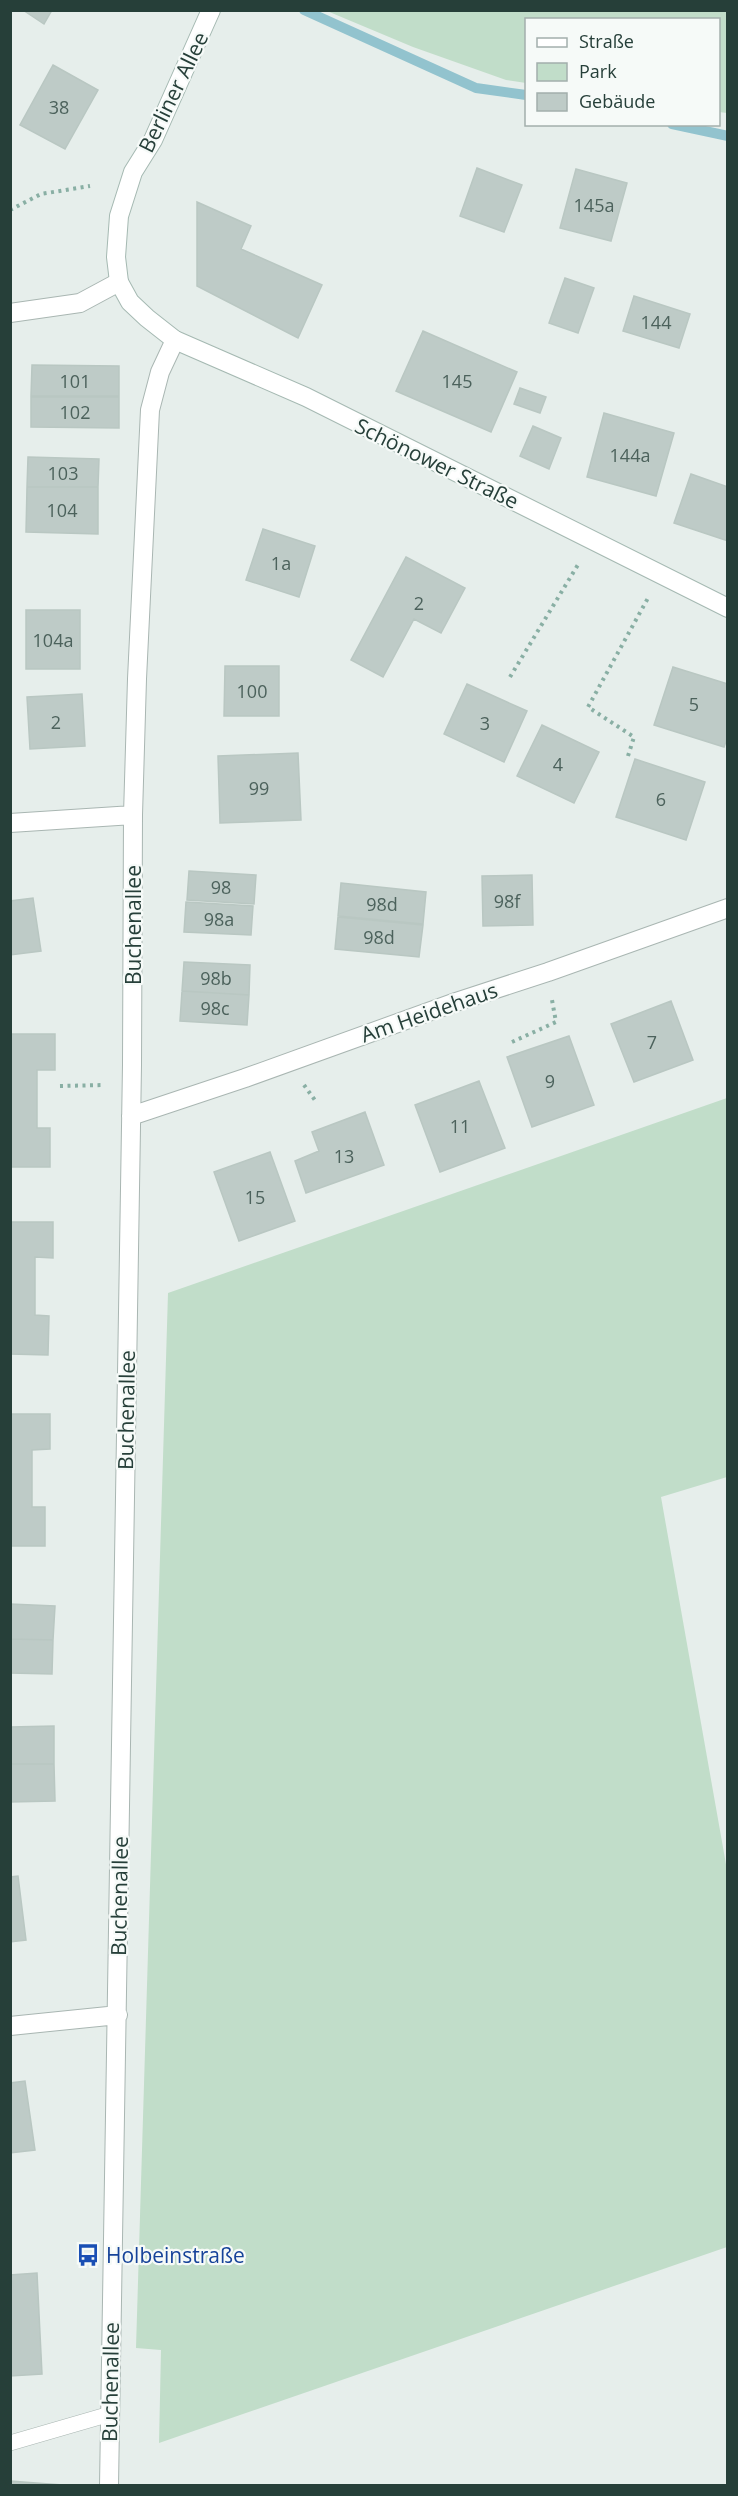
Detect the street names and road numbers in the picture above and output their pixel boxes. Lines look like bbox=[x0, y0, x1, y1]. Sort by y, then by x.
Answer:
street label: Berliner Allee bbox=[132, 27, 214, 157]
street label: Schönower Straße bbox=[350, 411, 524, 515]
street label: Buchenallee bbox=[119, 865, 147, 985]
street label: Am Heidehaus bbox=[357, 976, 501, 1048]
street label: Buchenallee bbox=[111, 1350, 141, 1470]
street label: Buchenallee bbox=[104, 1836, 134, 1956]
street label: Buchenallee bbox=[95, 2322, 125, 2442]

